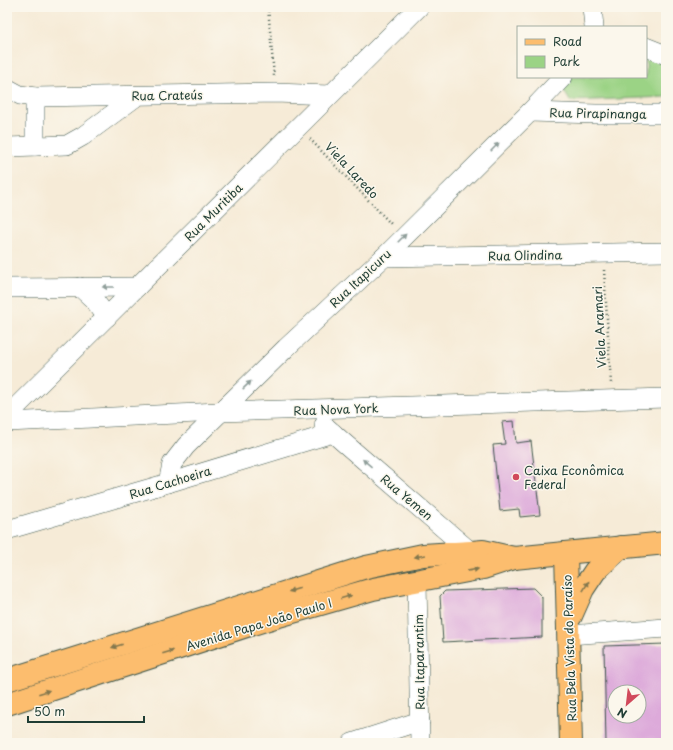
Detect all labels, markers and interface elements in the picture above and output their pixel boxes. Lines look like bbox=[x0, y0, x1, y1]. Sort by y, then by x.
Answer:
legend bbox=[517, 26, 647, 78]
text: Road bbox=[553, 32, 582, 50]
text: Park bbox=[553, 52, 580, 70]
street label: Rua Crateús bbox=[131, 85, 203, 105]
street label: Rua Pirapinanga bbox=[549, 103, 647, 123]
street label: Viela Laredo bbox=[321, 138, 383, 202]
one-way arrow bbox=[490, 142, 500, 152]
street label: Rua Muritiba bbox=[180, 178, 247, 245]
one-way arrow bbox=[397, 233, 407, 243]
street label: Rua Itapicuru bbox=[325, 245, 395, 311]
street label: Rua Olindina bbox=[488, 245, 562, 265]
one-way arrow bbox=[101, 284, 114, 290]
street label: Viela Aramari bbox=[588, 286, 610, 368]
one-way arrow bbox=[242, 380, 252, 390]
street label: Rua Nova York bbox=[293, 399, 379, 419]
one-way arrow bbox=[362, 458, 372, 467]
street label: Rua Cachoeira bbox=[127, 461, 213, 503]
place label: Caixa Econômica Federal bbox=[524, 461, 625, 493]
street label: Rua Yemen bbox=[377, 470, 437, 524]
marker: Caixa Econômica Federal bbox=[511, 472, 521, 482]
one-way arrow bbox=[414, 553, 426, 559]
one-way arrow bbox=[467, 567, 479, 573]
street label: Rua Bela Vista do Paraíso bbox=[557, 574, 581, 722]
one-way arrow bbox=[582, 580, 589, 592]
one-way arrow bbox=[288, 587, 300, 593]
street label: Avenida Papa João Paulo I bbox=[184, 593, 334, 655]
one-way arrow bbox=[340, 594, 352, 600]
street label: Rua Itaparantim bbox=[409, 614, 429, 710]
one-way arrow bbox=[111, 643, 123, 649]
one-way arrow bbox=[162, 648, 174, 654]
north arrow bbox=[607, 684, 647, 724]
one-way arrow bbox=[38, 688, 50, 694]
scale bar bbox=[28, 698, 144, 724]
text: 50 m bbox=[34, 702, 65, 720]
text: N bbox=[614, 704, 630, 723]

